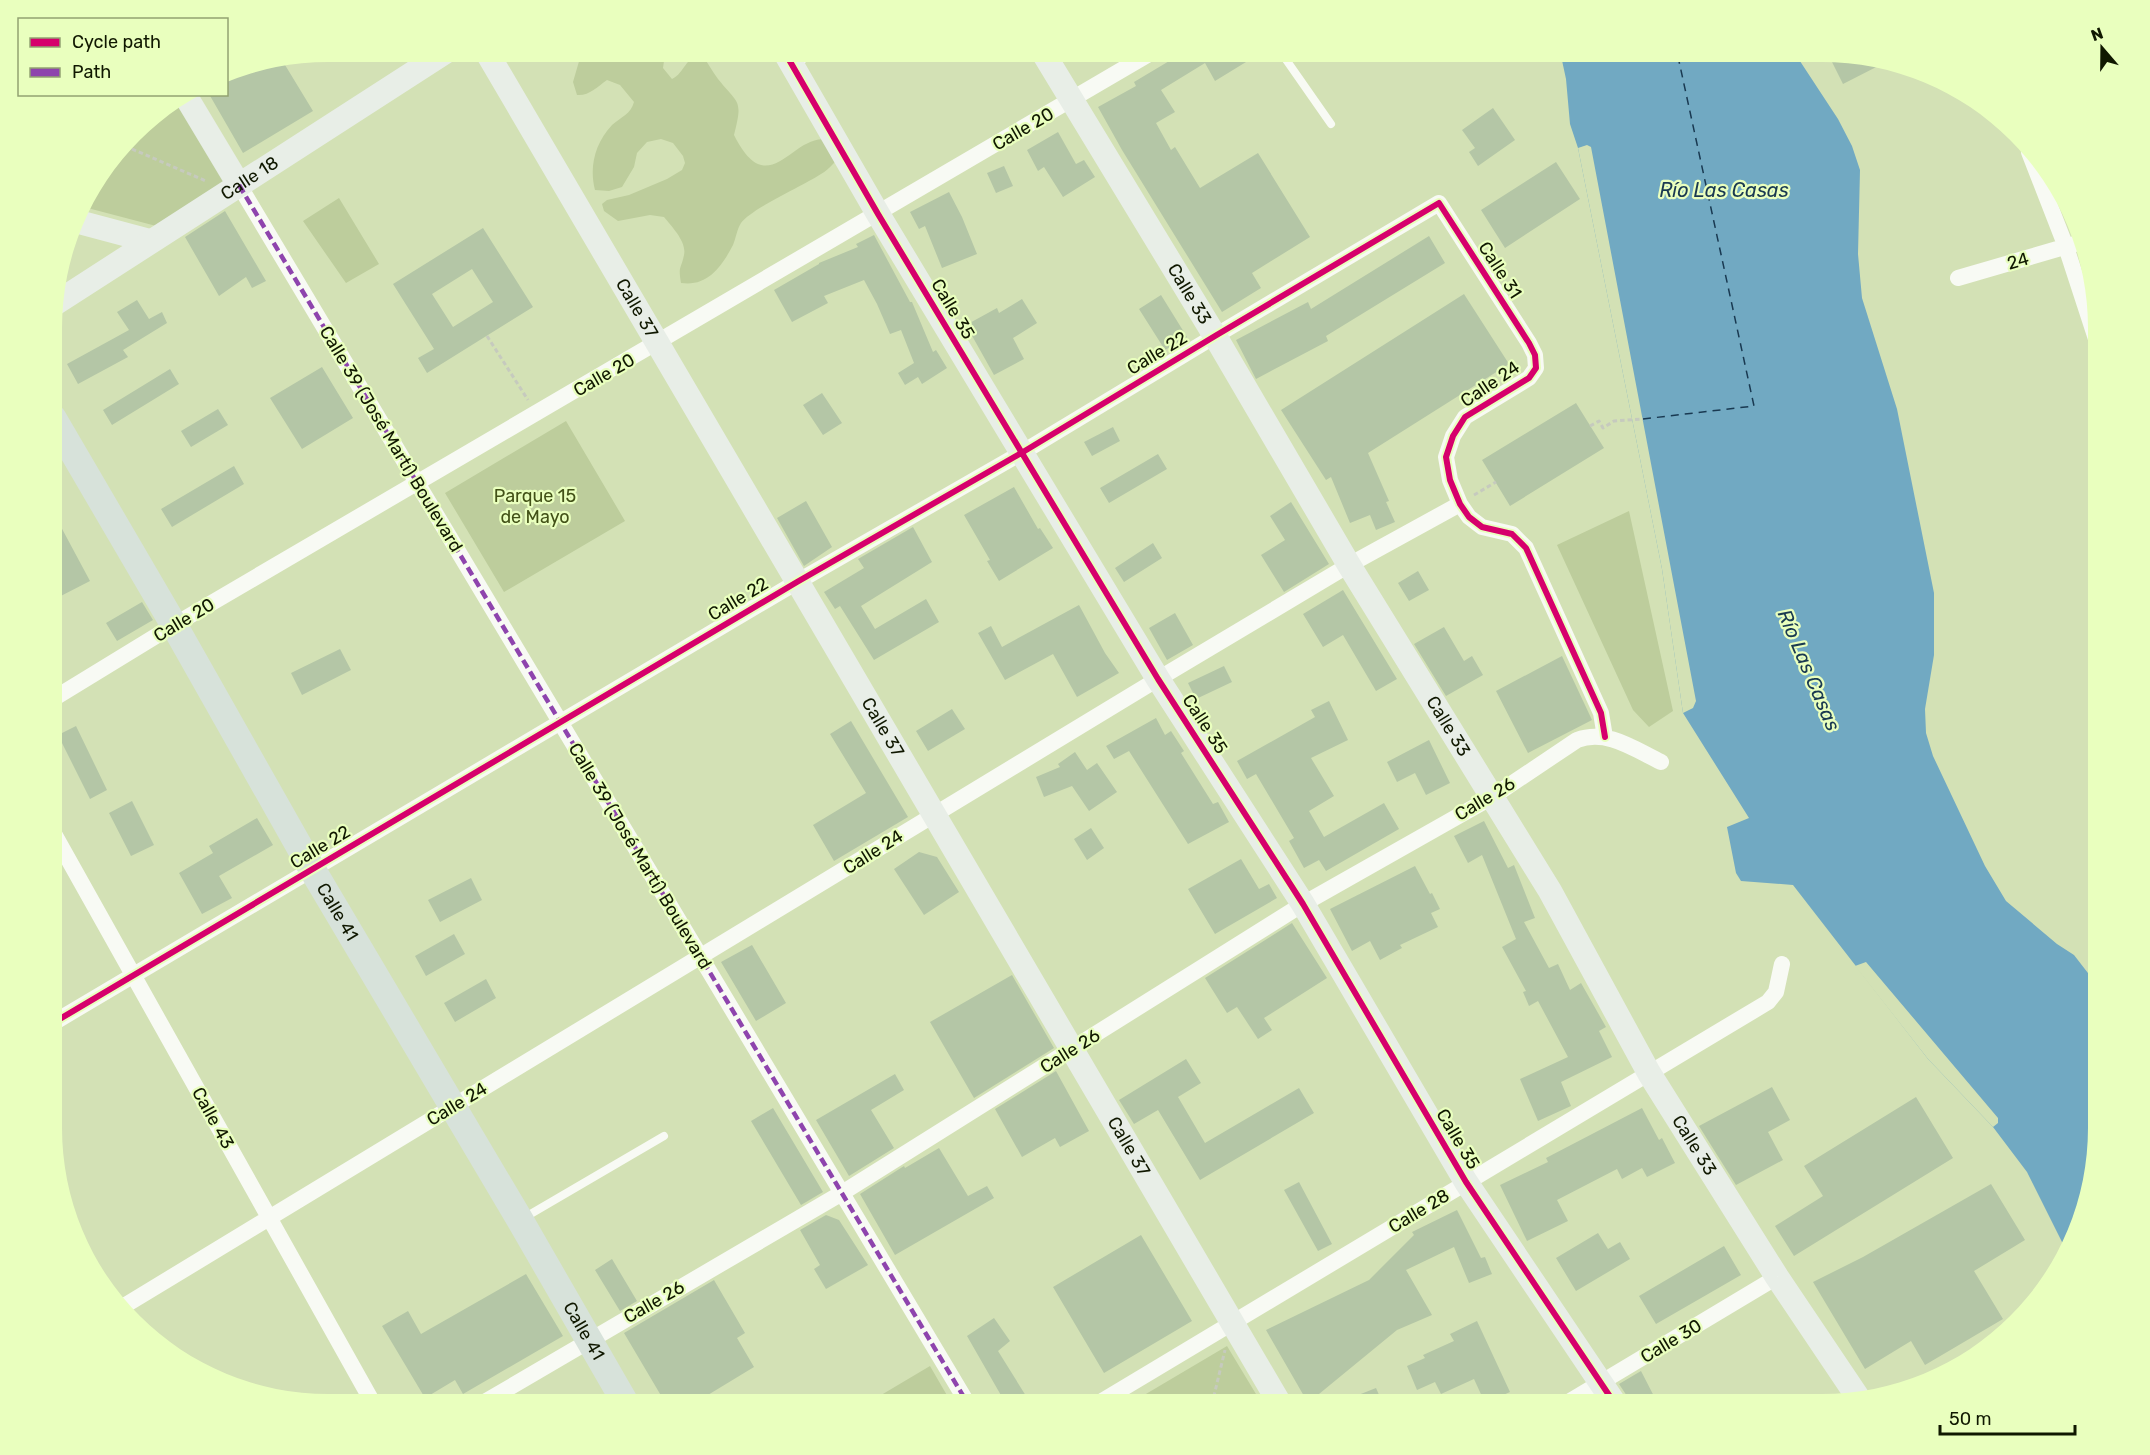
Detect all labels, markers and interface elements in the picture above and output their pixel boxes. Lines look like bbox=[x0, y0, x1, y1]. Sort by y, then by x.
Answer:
legend bbox=[18, 18, 228, 96]
north arrow bbox=[2072, 18, 2132, 78]
text: N bbox=[2088, 23, 2106, 45]
text: Cycle path bbox=[72, 31, 161, 53]
text: Path bbox=[72, 61, 111, 83]
street label: Calle 20 bbox=[988, 103, 1058, 155]
street label: Calle 18 bbox=[217, 152, 283, 205]
water label: Río Las Casas bbox=[1659, 178, 1789, 202]
street label: Calle 31 bbox=[1474, 237, 1526, 303]
street label: 24 bbox=[2005, 247, 2031, 275]
street label: Calle 33 bbox=[1163, 259, 1216, 328]
street label: Calle 37 bbox=[611, 274, 663, 342]
street label: Calle 35 bbox=[926, 275, 980, 343]
street label: Calle 39 (José Martí) Boulevard bbox=[315, 322, 467, 556]
street label: Calle 22 bbox=[1123, 326, 1191, 380]
street label: Calle 20 bbox=[569, 349, 639, 401]
street label: Calle 24 bbox=[1456, 356, 1524, 412]
park label: Parque 15 de Mayo bbox=[494, 485, 576, 528]
street label: Calle 22 bbox=[704, 572, 772, 626]
street label: Calle 20 bbox=[150, 593, 218, 647]
water label: Río Las Casas bbox=[1773, 606, 1845, 734]
street label: Calle 35 bbox=[1178, 690, 1232, 758]
street label: Calle 33 bbox=[1421, 692, 1475, 760]
street label: Calle 37 bbox=[857, 693, 909, 761]
street label: Calle 39 (José Martí) Boulevard bbox=[564, 739, 716, 973]
street label: Calle 26 bbox=[1451, 772, 1519, 826]
street label: Calle 22 bbox=[286, 820, 354, 874]
street label: Calle 24 bbox=[839, 825, 907, 879]
street label: Calle 41 bbox=[312, 879, 363, 945]
street label: Calle 26 bbox=[1036, 1024, 1104, 1078]
street label: Calle 24 bbox=[423, 1077, 491, 1131]
street label: Calle 43 bbox=[187, 1083, 239, 1153]
street label: Calle 35 bbox=[1431, 1105, 1485, 1173]
street label: Calle 33 bbox=[1667, 1111, 1721, 1179]
street label: Calle 37 bbox=[1103, 1113, 1155, 1180]
street label: Calle 28 bbox=[1385, 1184, 1453, 1238]
street label: Calle 26 bbox=[620, 1276, 688, 1328]
street label: Calle 41 bbox=[558, 1298, 609, 1364]
street label: Calle 30 bbox=[1636, 1314, 1706, 1368]
scale bar bbox=[1940, 1398, 2075, 1436]
text: 50 m bbox=[1949, 1408, 1992, 1430]

